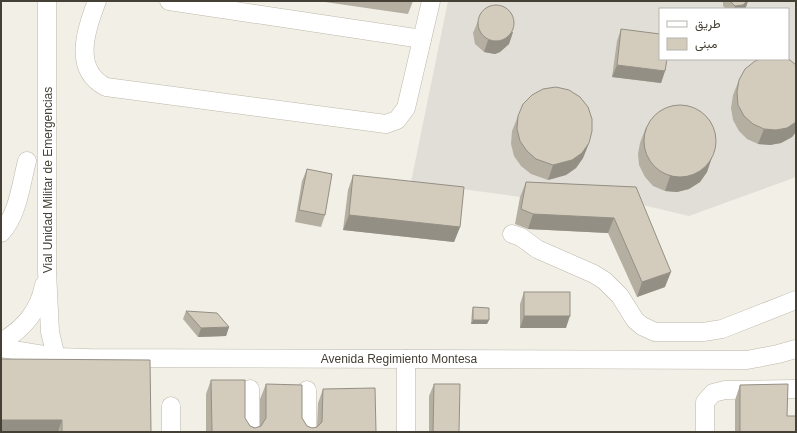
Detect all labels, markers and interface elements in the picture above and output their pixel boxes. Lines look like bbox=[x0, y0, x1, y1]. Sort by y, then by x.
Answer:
legend bbox=[659, 8, 789, 60]
text: طريق bbox=[695, 17, 721, 32]
text: مبنى bbox=[695, 37, 717, 52]
street label: Vial Unidad Militar de Emergencias bbox=[41, 87, 55, 273]
street label: Avenida Regimiento Montesa bbox=[321, 352, 478, 366]

